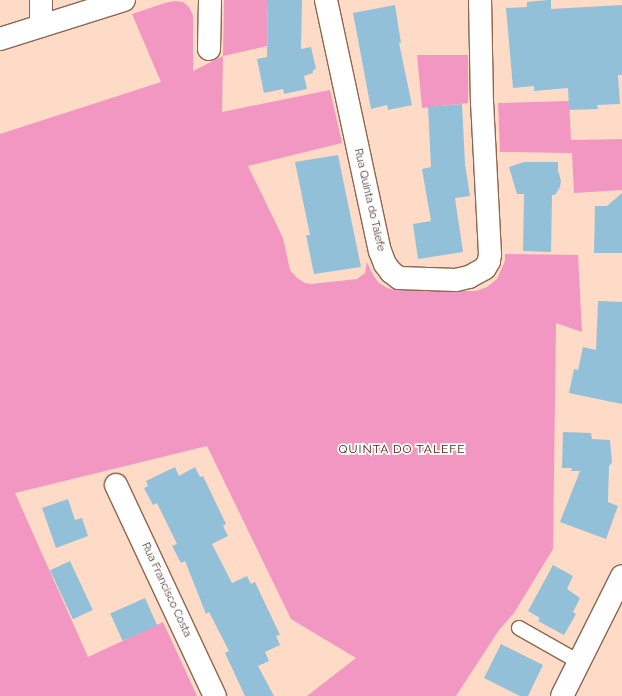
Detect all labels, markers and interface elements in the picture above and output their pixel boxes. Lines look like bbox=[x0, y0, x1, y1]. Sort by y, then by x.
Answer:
street label: Rua Quinta do Talefe bbox=[351, 147, 387, 253]
district label: QUINTA DO TALEFE bbox=[338, 443, 466, 457]
street label: Rua Francisco Costa bbox=[138, 541, 194, 639]

